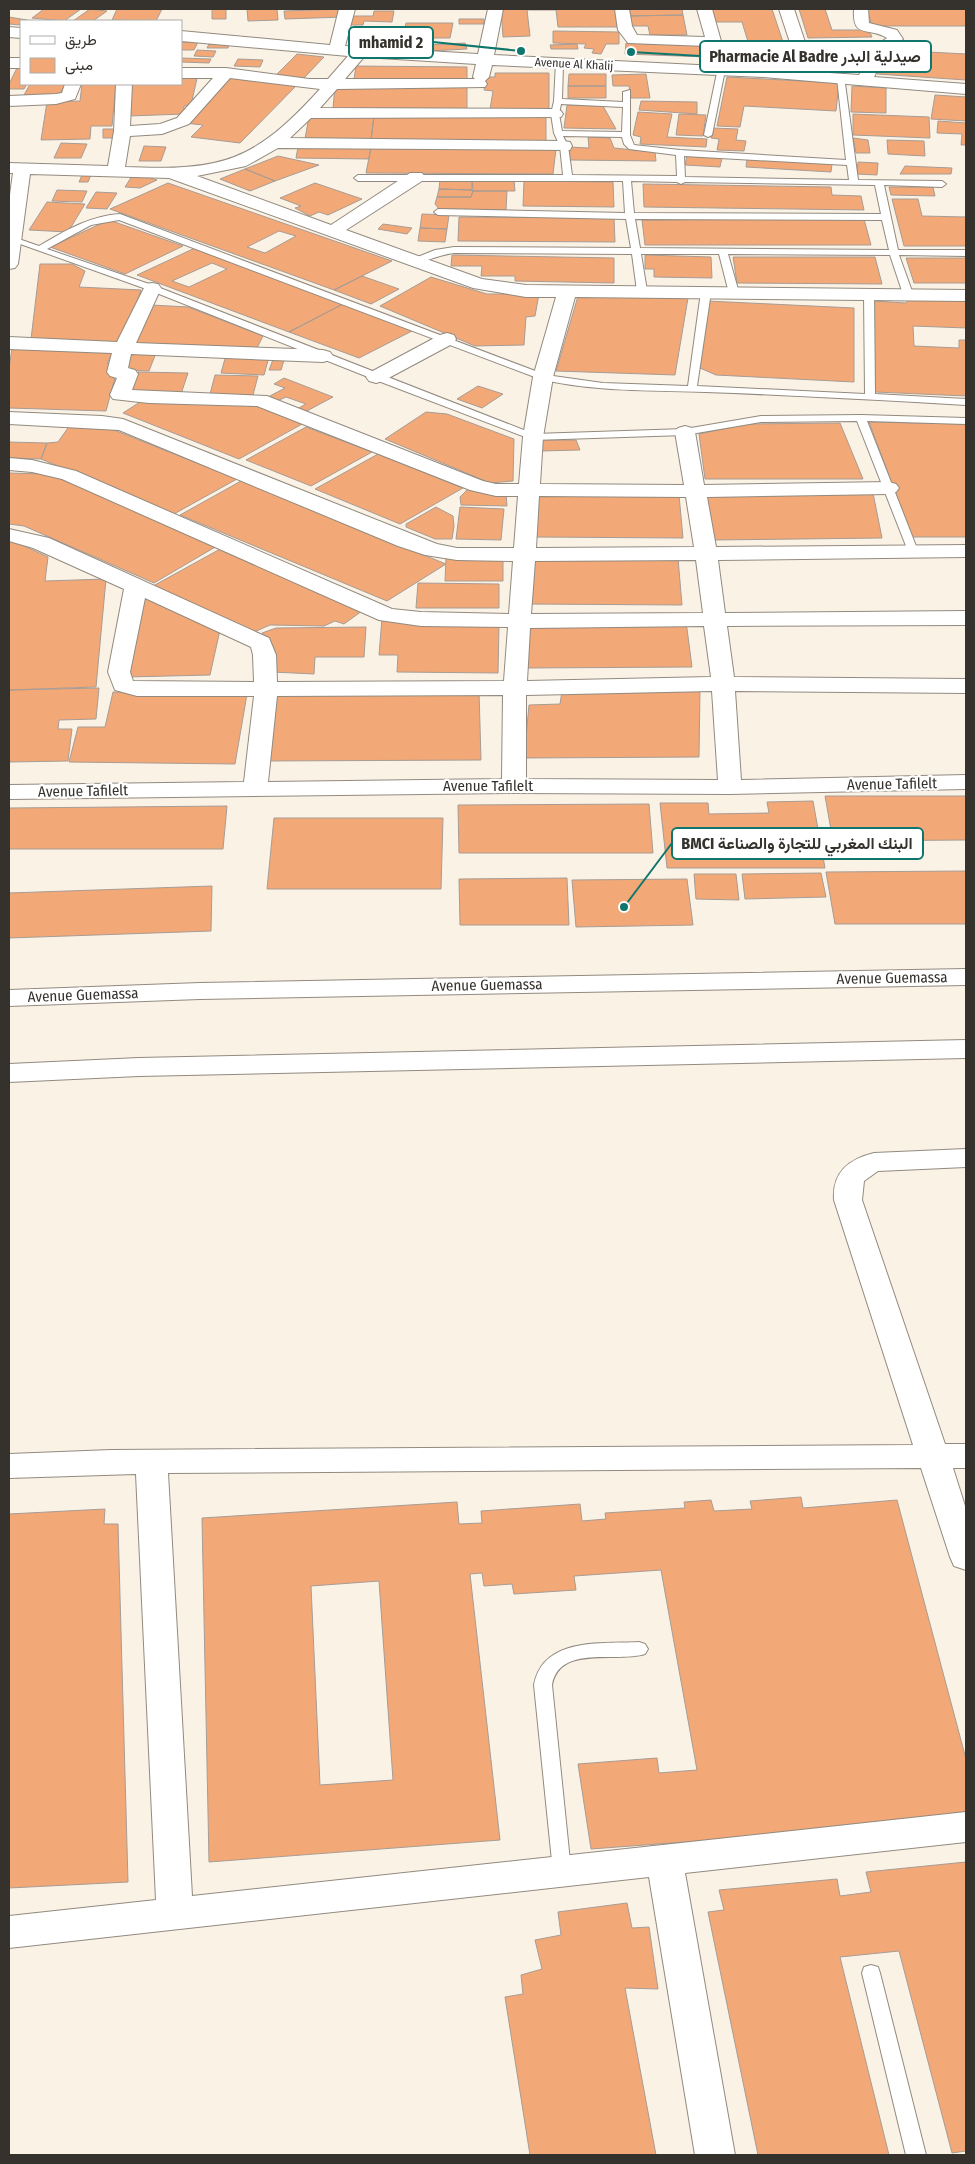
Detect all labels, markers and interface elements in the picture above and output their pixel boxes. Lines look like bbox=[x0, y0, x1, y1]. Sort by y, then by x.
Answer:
legend bbox=[20, 20, 182, 85]
callout: mhamid 2 bbox=[349, 27, 433, 58]
text: طريق bbox=[65, 31, 97, 50]
text: mhamid 2 bbox=[359, 33, 424, 52]
callout: Pharmacie Al Badre صيدلية البدر bbox=[700, 41, 931, 72]
text: Pharmacie Al Badre صيدلية البدر bbox=[709, 47, 921, 67]
street label: Avenue Al Khalij bbox=[534, 55, 614, 73]
text: مبنى bbox=[65, 56, 93, 75]
street label: Avenue Tafilelt bbox=[847, 774, 937, 794]
street label: Avenue Tafilelt bbox=[443, 777, 533, 795]
street label: Avenue Tafilelt bbox=[38, 781, 128, 801]
callout: BMCI البنك المغربي للتجارة والصناعة bbox=[672, 828, 923, 859]
text: BMCI البنك المغربي للتجارة والصناعة bbox=[681, 834, 913, 857]
street label: Avenue Guemassa bbox=[836, 968, 948, 988]
street label: Avenue Guemassa bbox=[431, 975, 543, 995]
street label: Avenue Guemassa bbox=[27, 984, 139, 1006]

